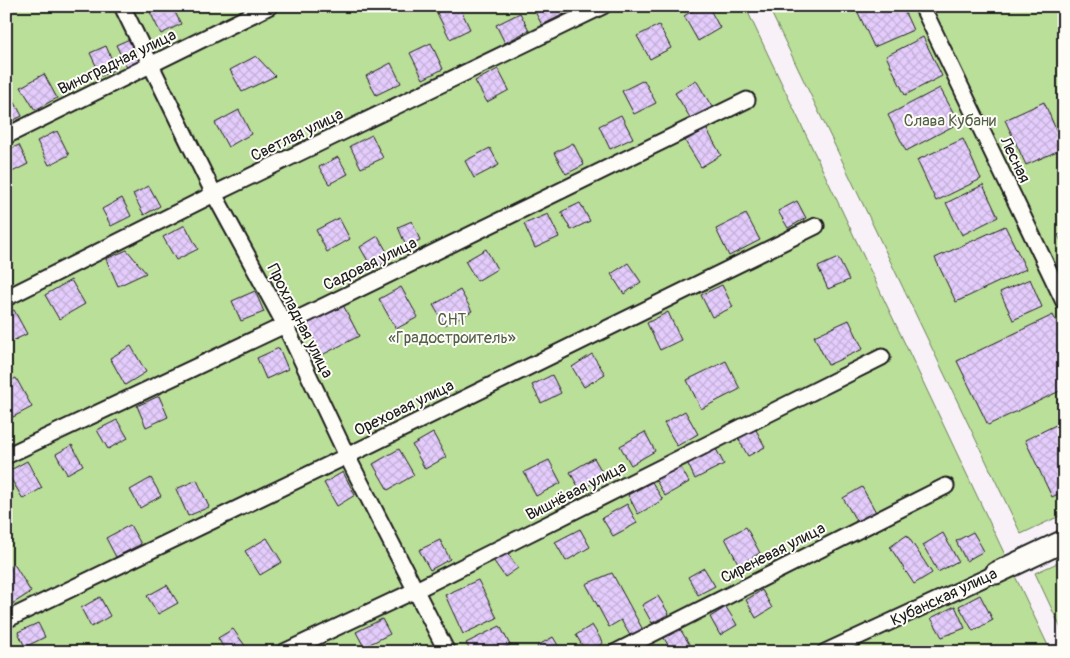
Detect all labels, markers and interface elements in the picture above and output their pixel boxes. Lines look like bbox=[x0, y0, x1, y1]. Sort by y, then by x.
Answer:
street label: Виноградная улица bbox=[55, 25, 179, 99]
street label: Светлая улица bbox=[248, 104, 346, 166]
park label: Слава Кубани bbox=[904, 111, 996, 131]
street label: Лесная bbox=[995, 133, 1035, 186]
street label: Садовая улица bbox=[320, 233, 420, 295]
street label: Прохладная улица bbox=[263, 261, 337, 381]
park label: СНТ «Градостроитель» bbox=[388, 310, 516, 348]
street label: Ореховая улица bbox=[351, 375, 457, 441]
street label: Вишнёвая улица bbox=[522, 457, 630, 525]
street label: Сиреневая улица bbox=[717, 518, 829, 588]
street label: Кубанская улица bbox=[888, 564, 1000, 630]

